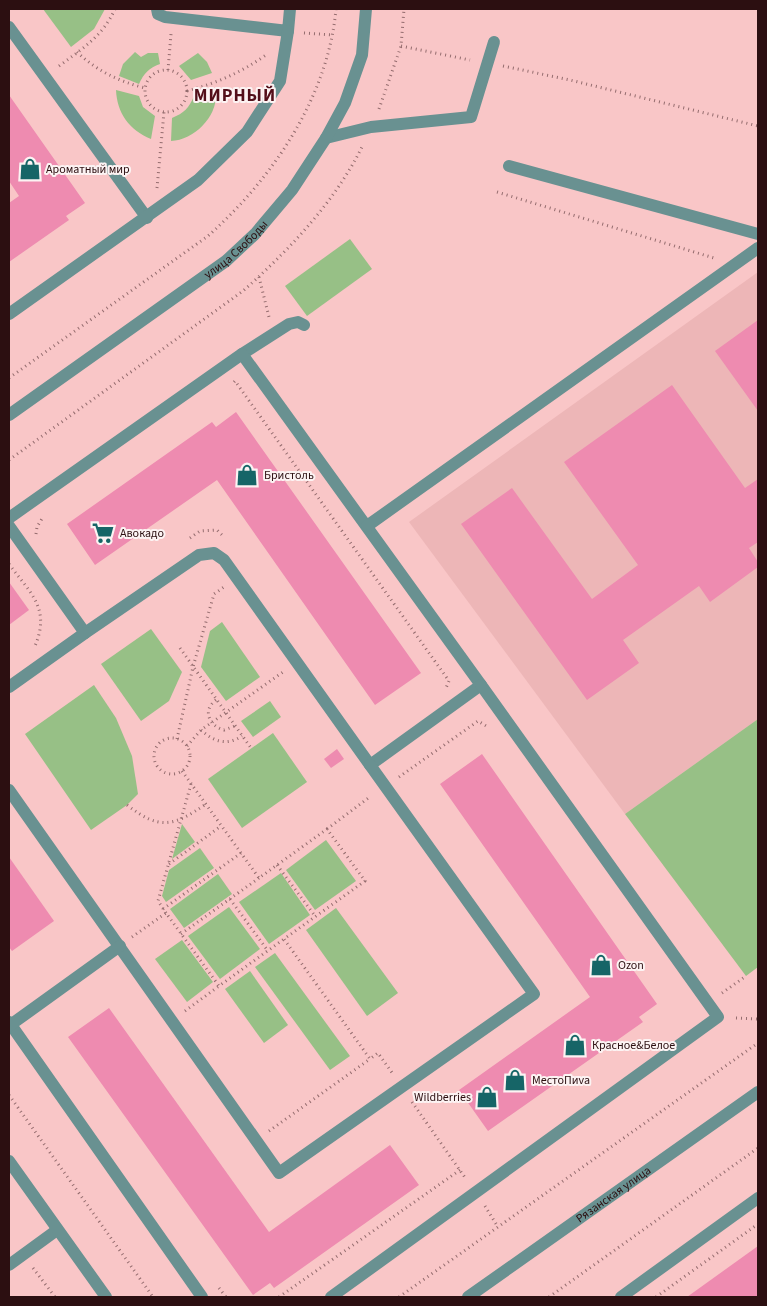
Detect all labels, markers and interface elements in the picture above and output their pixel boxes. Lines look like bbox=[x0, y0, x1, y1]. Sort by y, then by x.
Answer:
district label: МИРНЫЙ bbox=[194, 83, 276, 108]
shop icon: Ароматный мир bbox=[17, 156, 43, 182]
place label: Ароматный мир bbox=[46, 161, 130, 178]
street label: улица Свободы bbox=[201, 217, 272, 283]
shop icon: Бристоль bbox=[234, 462, 260, 488]
place label: Бристоль bbox=[264, 467, 314, 484]
supermarket icon: Авокадо bbox=[90, 520, 116, 546]
place label: Авокадо bbox=[120, 525, 164, 542]
shop icon: Ozon bbox=[588, 952, 614, 978]
place label: Ozon bbox=[618, 957, 644, 974]
shop icon: Красное&Белое bbox=[562, 1032, 588, 1058]
place label: Красное&Белое bbox=[592, 1037, 675, 1054]
shop icon: МестоПиvа bbox=[502, 1067, 528, 1093]
place label: МестоПиvа bbox=[532, 1072, 590, 1089]
shop icon: Wildberries bbox=[474, 1084, 500, 1110]
place label: Wildberries bbox=[414, 1089, 471, 1106]
street label: Рязанская улица bbox=[573, 1162, 655, 1227]

